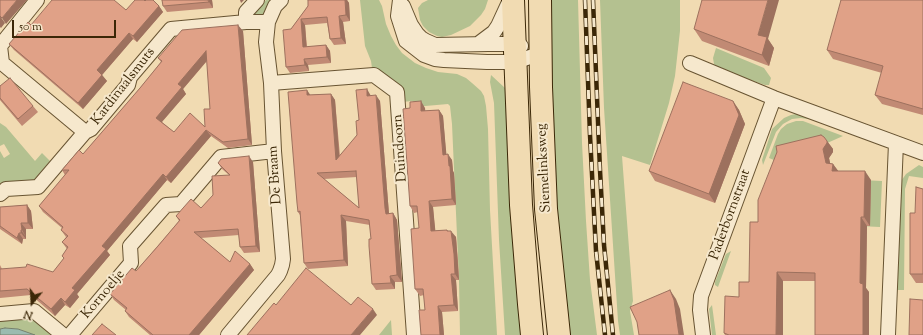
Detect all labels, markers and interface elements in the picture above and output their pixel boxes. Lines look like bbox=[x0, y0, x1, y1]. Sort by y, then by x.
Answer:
scale bar bbox=[14, 12, 118, 38]
text: 50 m bbox=[19, 18, 42, 36]
street label: Kardinaalsmuts bbox=[88, 45, 160, 129]
street label: Duindoorn bbox=[390, 114, 412, 182]
street label: Siemelinksweg bbox=[534, 123, 556, 213]
street label: De Braam bbox=[266, 145, 286, 205]
street label: Paderbornstraat bbox=[707, 167, 755, 263]
street label: Kornoelje bbox=[79, 267, 129, 323]
north arrow bbox=[12, 283, 52, 323]
text: N bbox=[22, 305, 35, 323]

